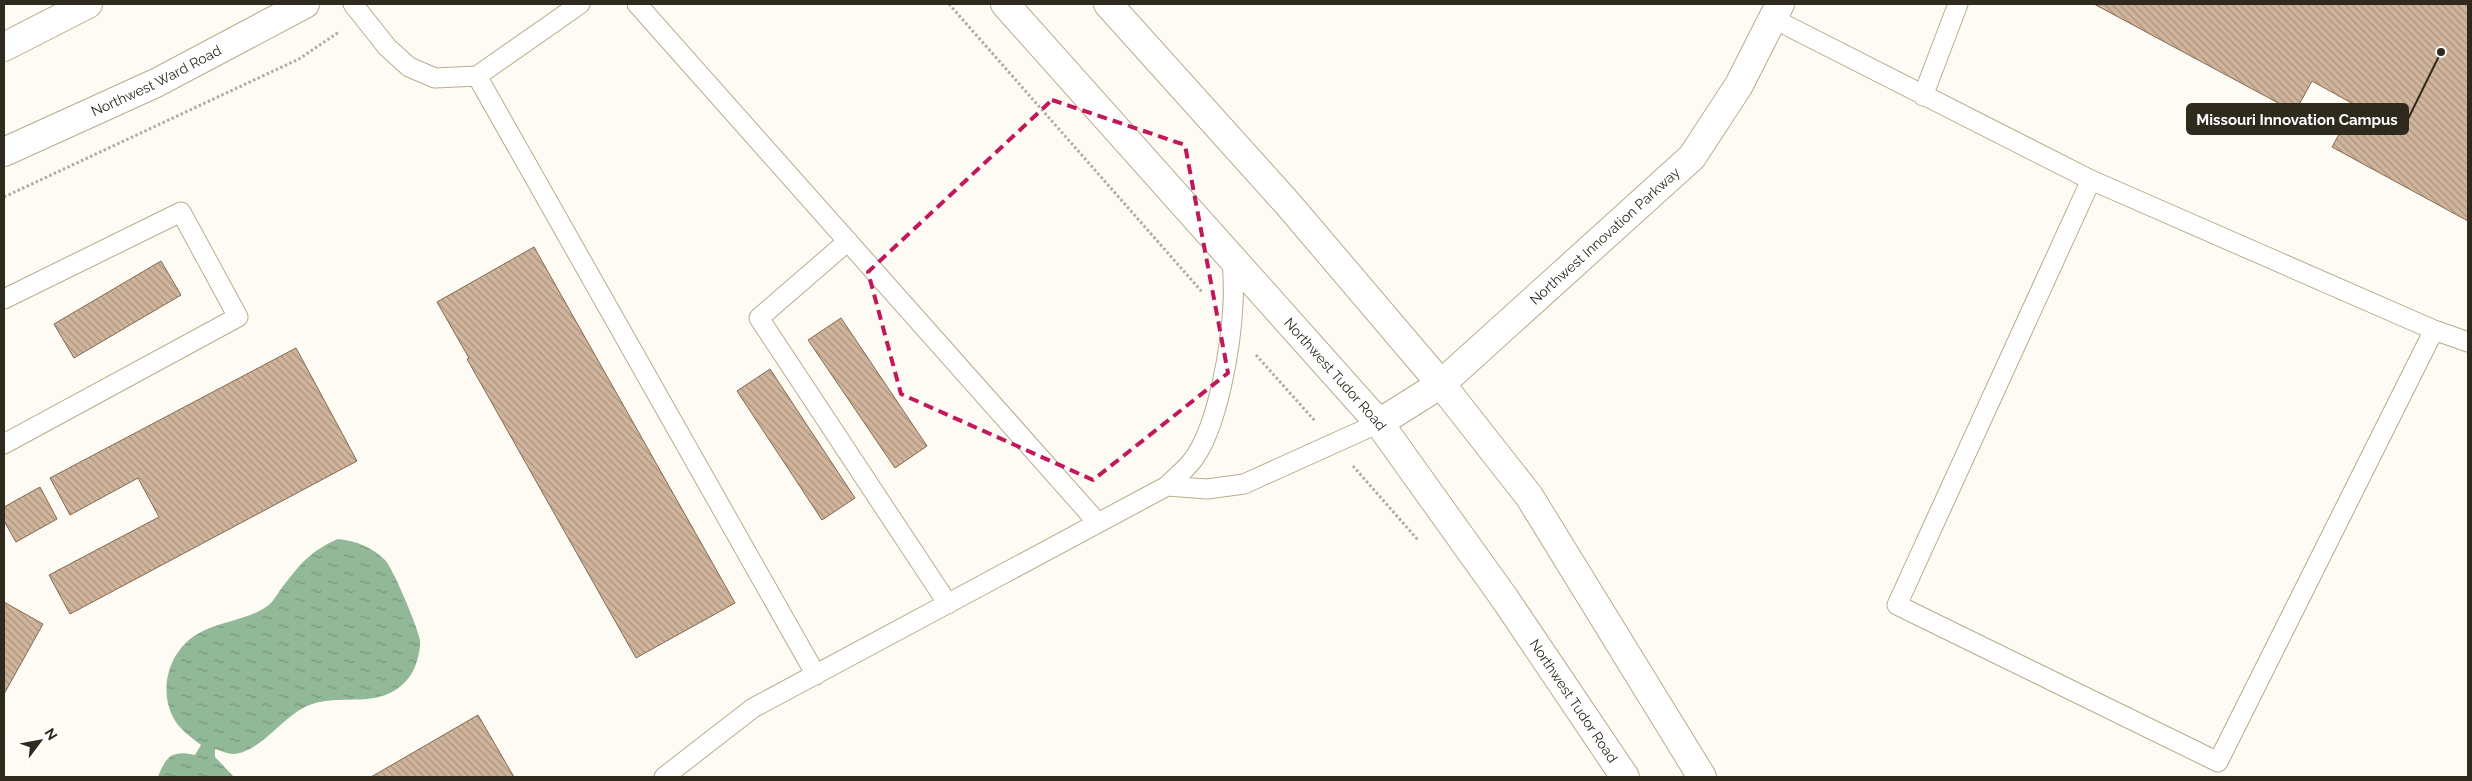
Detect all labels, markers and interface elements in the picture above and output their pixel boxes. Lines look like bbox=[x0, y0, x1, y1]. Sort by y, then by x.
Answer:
street label: Northwest Ward Road bbox=[89, 42, 224, 119]
callout: Missouri Innovation Campus bbox=[2187, 104, 2408, 134]
text: Missouri Innovation Campus bbox=[2196, 111, 2398, 129]
street label: Northwest Innovation Parkway bbox=[1526, 164, 1683, 308]
street label: Northwest Tudor Road bbox=[1281, 315, 1390, 433]
street label: Northwest Tudor Road bbox=[1526, 636, 1621, 766]
north arrow bbox=[15, 716, 65, 766]
text: N bbox=[41, 725, 61, 743]

